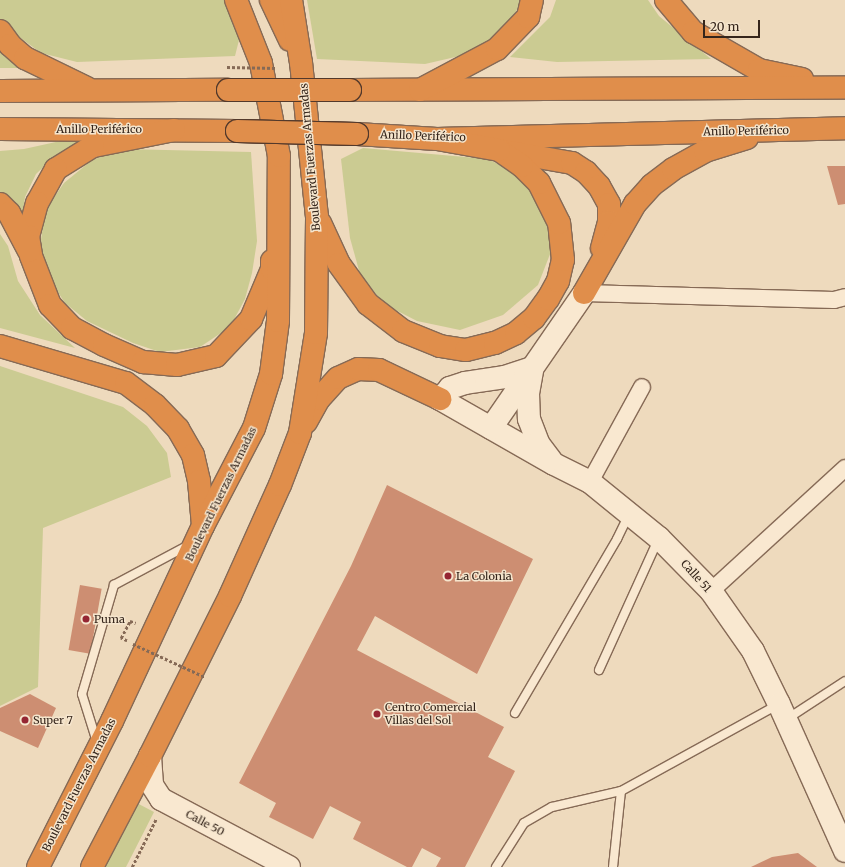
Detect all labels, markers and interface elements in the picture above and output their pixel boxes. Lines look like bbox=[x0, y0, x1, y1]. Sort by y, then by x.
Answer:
scale bar bbox=[705, 12, 762, 38]
text: 20 m bbox=[710, 19, 739, 34]
street label: Boulevard Fuerzas Armadas bbox=[297, 83, 323, 231]
street label: Anillo Periférico bbox=[56, 122, 142, 136]
street label: Anillo Periférico bbox=[703, 124, 789, 138]
street label: Anillo Periférico bbox=[380, 128, 466, 144]
street label: Boulevard Fuerzas Armadas bbox=[183, 425, 259, 563]
street label: Calle 51 bbox=[678, 557, 714, 595]
place label: La Colonia bbox=[456, 569, 512, 583]
marker: La Colonia bbox=[443, 571, 453, 581]
place label: Puma bbox=[94, 612, 125, 626]
marker: Puma bbox=[81, 614, 91, 624]
place label: Centro Comercial Villas del Sol bbox=[385, 701, 476, 727]
marker: Centro Comercial Villas del Sol bbox=[372, 709, 382, 719]
place label: Super 7 bbox=[33, 713, 73, 727]
marker: Super 7 bbox=[20, 715, 30, 725]
street label: Boulevard Fuerzas Armadas bbox=[40, 716, 118, 854]
street label: Calle 50 bbox=[183, 807, 227, 839]

